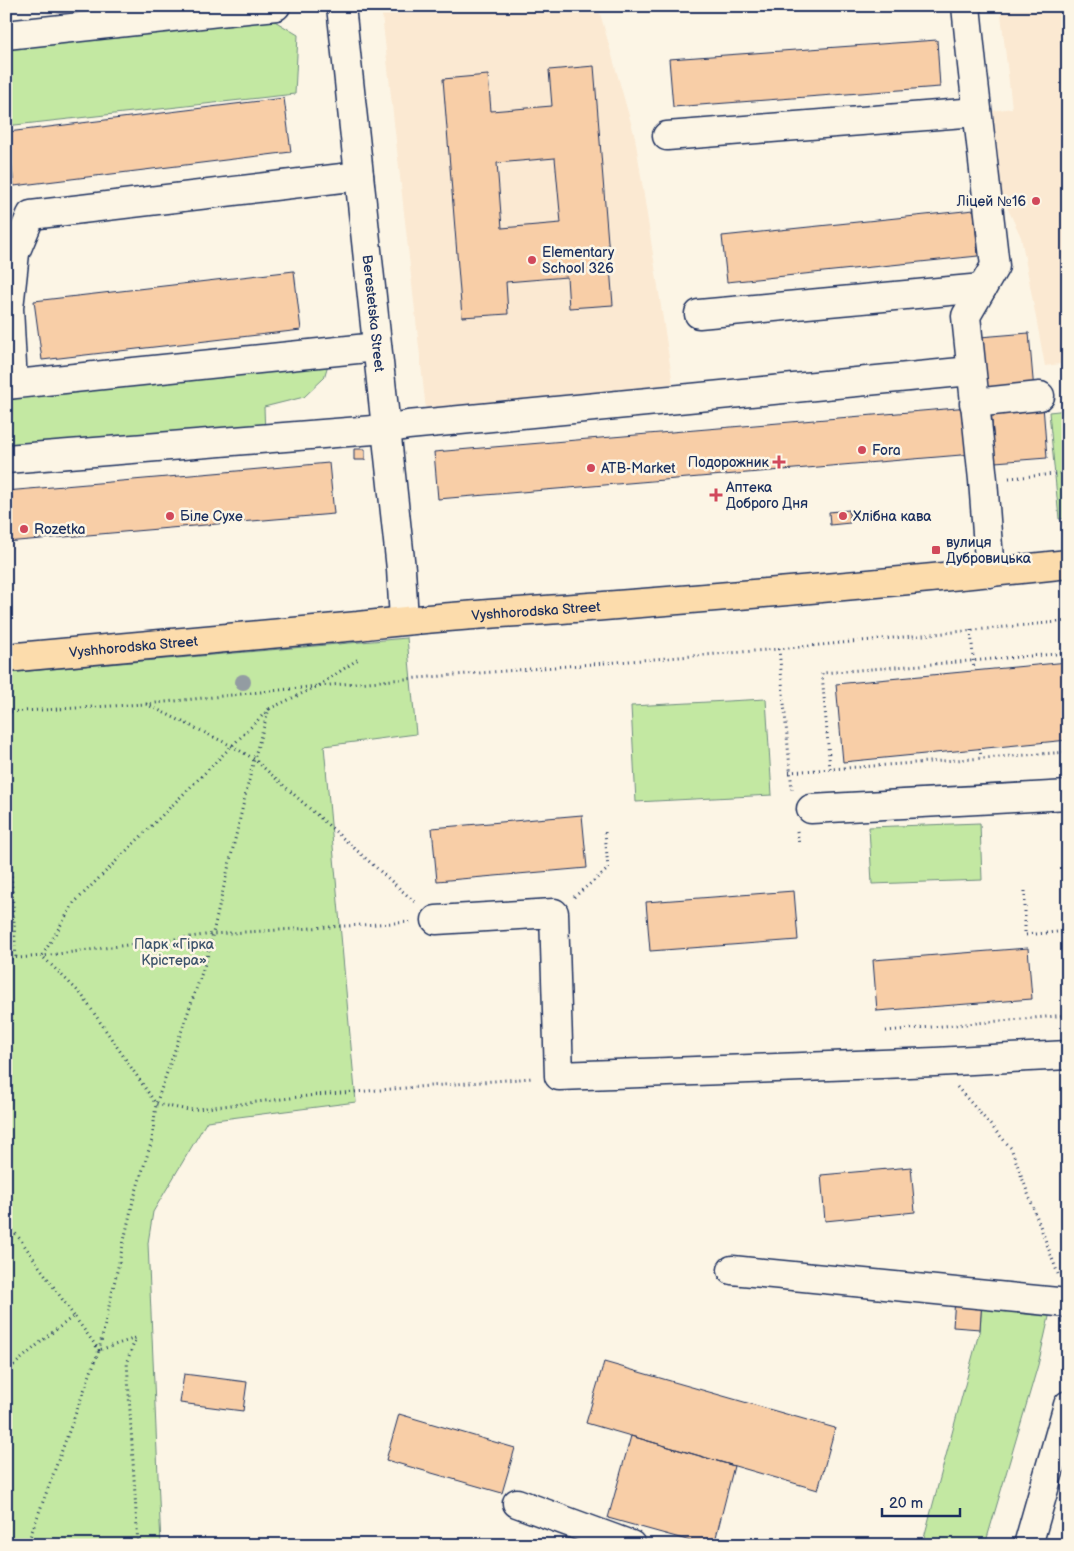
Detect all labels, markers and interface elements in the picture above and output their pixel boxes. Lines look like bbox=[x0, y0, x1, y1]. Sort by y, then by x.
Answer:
place label: Ліцей №16 bbox=[956, 193, 1026, 210]
marker: Ліцей №16 bbox=[1030, 195, 1042, 207]
place label: Elementary School 326 bbox=[542, 244, 615, 277]
street label: Berestetska Street bbox=[359, 254, 388, 373]
marker: Elementary School 326 bbox=[526, 254, 538, 266]
place label: Fora bbox=[872, 442, 901, 459]
marker: Fora bbox=[856, 444, 868, 456]
place label: Подорожник bbox=[688, 454, 770, 471]
marker: Подорожник bbox=[773, 456, 785, 468]
place label: ATB-Market bbox=[601, 460, 676, 477]
marker: ATB-Market bbox=[585, 462, 597, 474]
place label: Аптека Доброго Дня bbox=[725, 479, 808, 512]
marker: Аптека Доброго Дня bbox=[710, 489, 722, 501]
place label: Біле Сухе bbox=[180, 508, 243, 525]
place label: Хлібна кава bbox=[853, 508, 932, 525]
marker: Біле Сухе bbox=[164, 510, 176, 522]
marker: Хлібна кава bbox=[837, 510, 849, 522]
place label: Rozetka bbox=[34, 521, 85, 538]
marker: Rozetka bbox=[18, 523, 30, 535]
place label: вулиця Дубровицька bbox=[946, 534, 1032, 567]
marker: вулиця Дубровицька bbox=[930, 544, 942, 556]
street label: Vyshhorodska Street bbox=[471, 598, 602, 624]
street label: Vyshhorodska Street bbox=[68, 633, 199, 661]
park label: Парк «Гірка Крістера» bbox=[134, 936, 215, 969]
scale bar bbox=[882, 1486, 959, 1518]
text: 20 m bbox=[889, 1494, 923, 1513]

